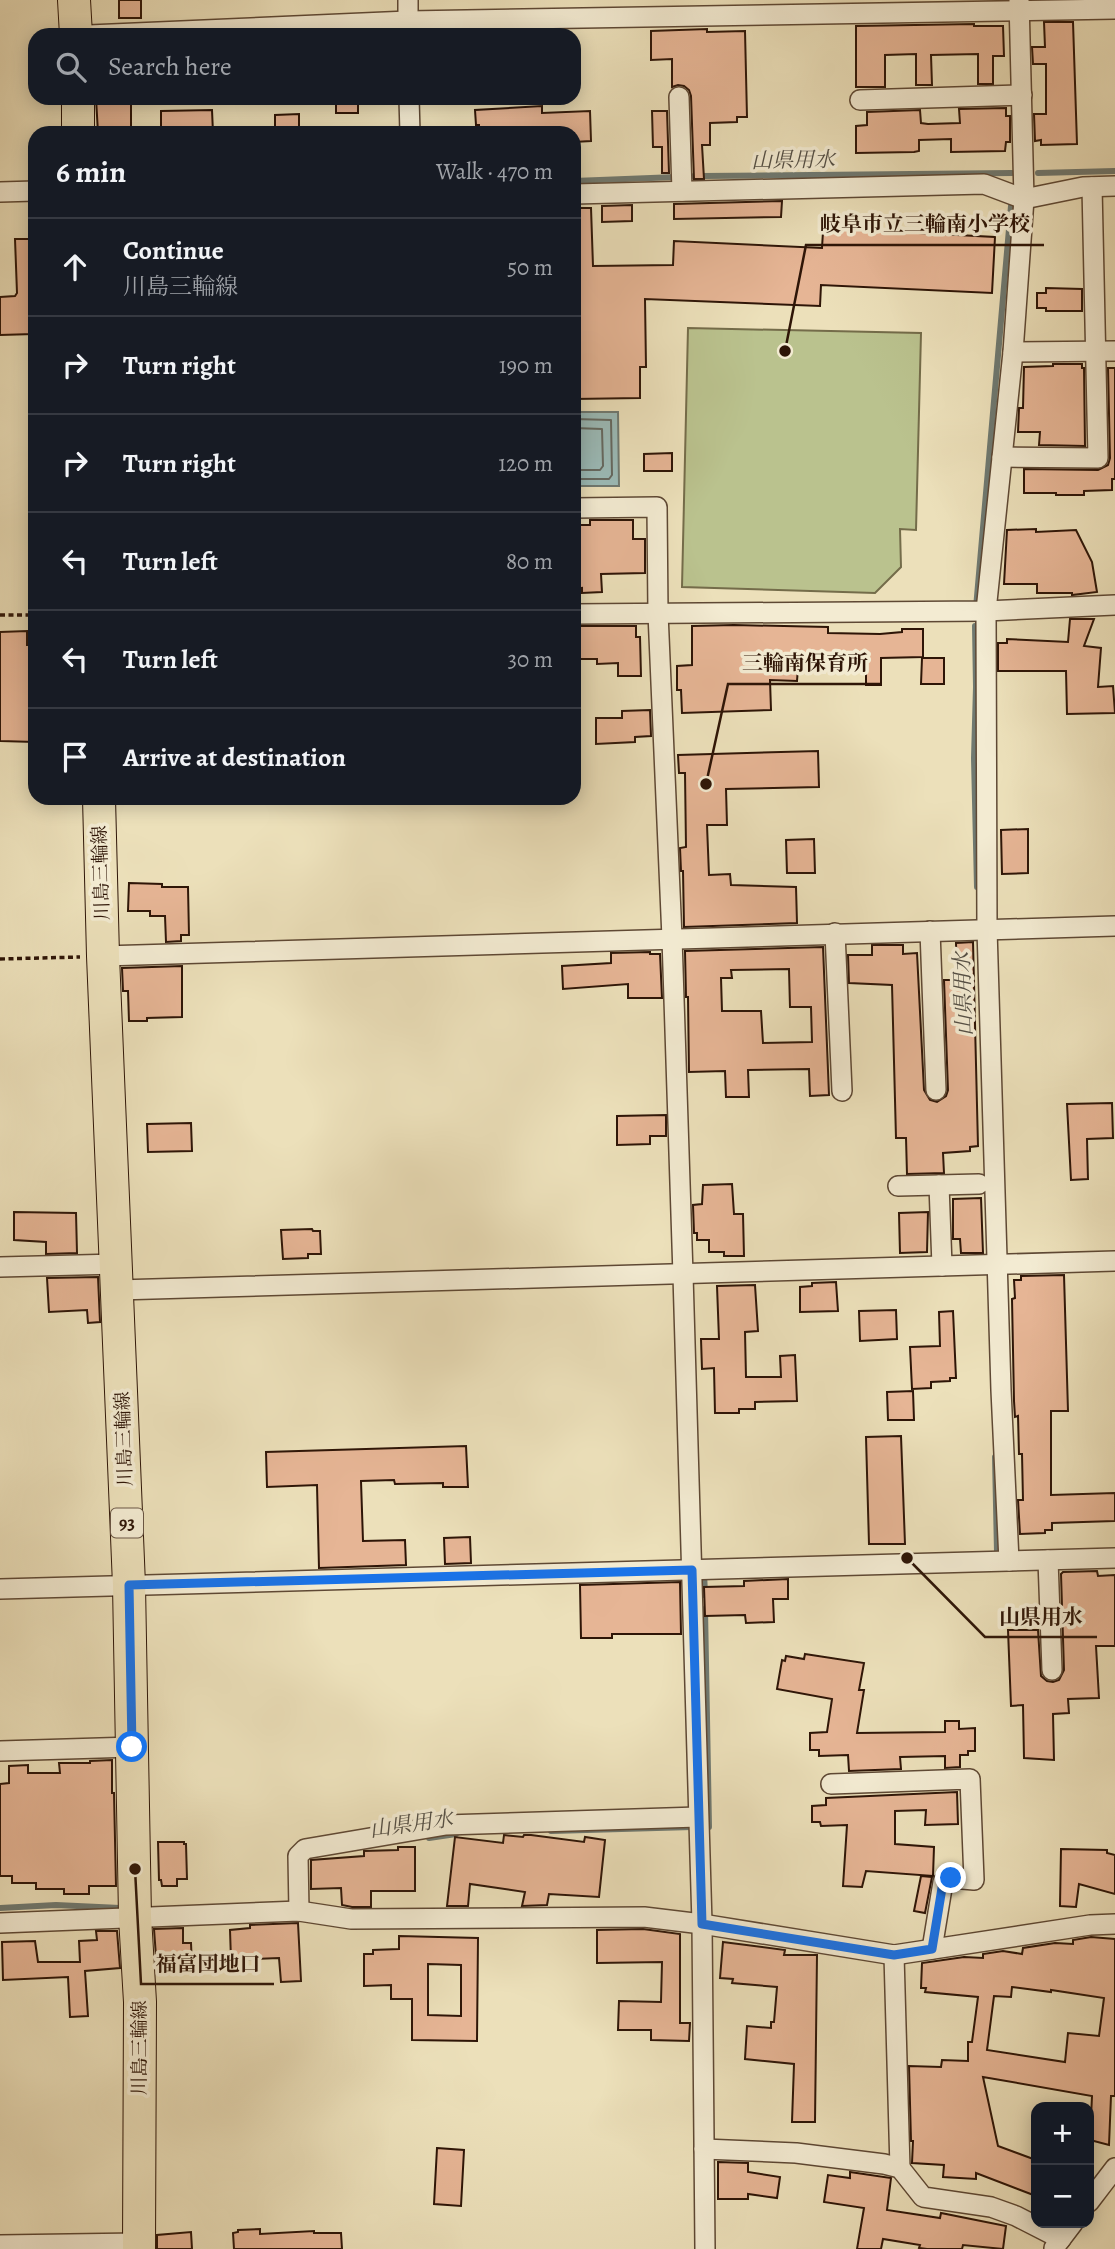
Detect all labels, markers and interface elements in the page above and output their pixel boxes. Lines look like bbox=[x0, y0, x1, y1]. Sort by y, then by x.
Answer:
search box bbox=[28, 28, 581, 105]
icon: search bbox=[52, 48, 90, 86]
text: Search here bbox=[108, 49, 232, 84]
water label: 山県用水 bbox=[751, 145, 837, 175]
text: 6 min bbox=[56, 152, 126, 192]
text: Walk · 470 m bbox=[436, 156, 553, 187]
callout: 岐阜市立三輪南小学校 bbox=[806, 203, 1044, 245]
text: 岐阜市立三輪南小学校 bbox=[820, 210, 1030, 238]
text: Continue bbox=[123, 233, 224, 268]
icon: ahead bbox=[56, 248, 94, 286]
text: 50 m bbox=[507, 252, 553, 283]
text: 川島三輪線 bbox=[123, 271, 238, 302]
icon: right bbox=[56, 346, 94, 384]
text: Turn right bbox=[123, 348, 236, 383]
text: 190 m bbox=[499, 350, 553, 381]
icon: right bbox=[56, 444, 94, 482]
text: Turn right bbox=[123, 446, 236, 481]
text: 120 m bbox=[498, 448, 553, 479]
icon: left bbox=[56, 542, 94, 580]
text: Turn left bbox=[123, 544, 218, 579]
text: 80 m bbox=[506, 546, 553, 577]
icon: left bbox=[56, 640, 94, 678]
text: Turn left bbox=[123, 642, 218, 677]
callout: 三輪南保育所 bbox=[728, 642, 882, 684]
text: 30 m bbox=[507, 644, 553, 675]
text: 三輪南保育所 bbox=[742, 649, 868, 677]
icon: arrive bbox=[56, 738, 94, 776]
text: Arrive at destination bbox=[123, 740, 346, 775]
street label: 川島三輪線 bbox=[86, 825, 116, 921]
water label: 山県用水 bbox=[947, 950, 978, 1036]
street label: 川島三輪線 bbox=[109, 1391, 139, 1487]
road number: 93 bbox=[111, 1508, 143, 1538]
callout: 山県用水 bbox=[985, 1595, 1097, 1637]
text: 山県用水 bbox=[999, 1603, 1083, 1631]
route start bbox=[116, 1731, 147, 1762]
water label: 山県用水 bbox=[367, 1804, 457, 1844]
route end bbox=[935, 1862, 966, 1893]
callout: 福富団地口 bbox=[141, 1942, 274, 1984]
text: 福富団地口 bbox=[156, 1950, 261, 1978]
street label: 川島三輪線 bbox=[127, 2000, 153, 2096]
map controls bbox=[1031, 2102, 1094, 2228]
button: + bbox=[1031, 2102, 1094, 2165]
button: − bbox=[1031, 2165, 1094, 2228]

